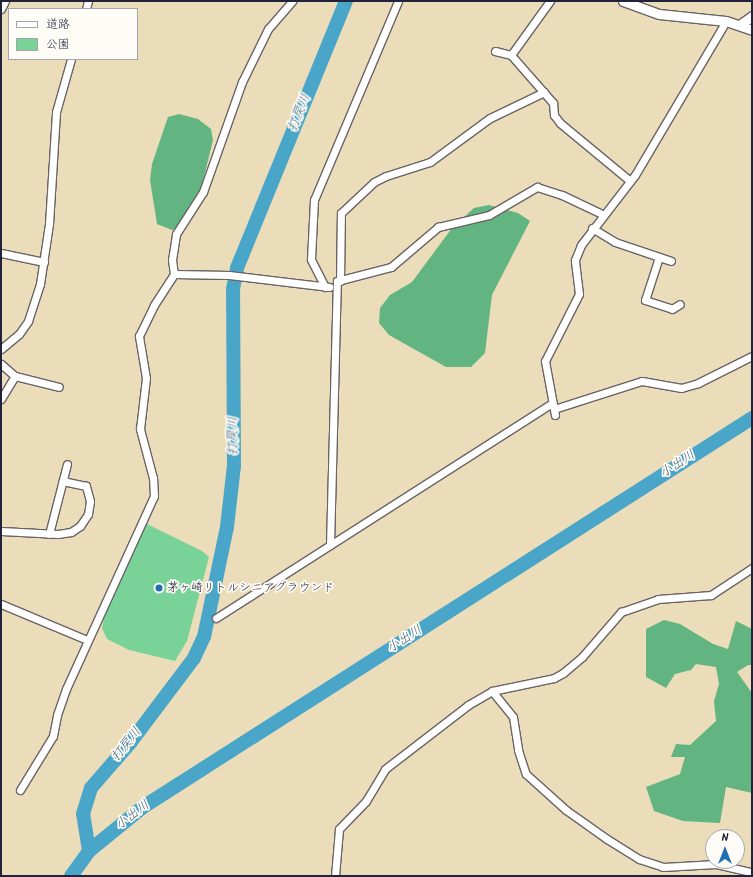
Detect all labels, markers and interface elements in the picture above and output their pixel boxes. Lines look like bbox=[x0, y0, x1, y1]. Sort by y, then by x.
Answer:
legend bbox=[8, 8, 138, 60]
text: 道路 bbox=[46, 15, 70, 34]
text: 公園 bbox=[46, 35, 70, 54]
water label: 打戻川 bbox=[285, 92, 315, 134]
water label: 打戻川 bbox=[226, 417, 242, 455]
water label: 小出川 bbox=[657, 448, 699, 482]
place label: 茅ヶ崎リトルシニアグラウンド bbox=[167, 581, 335, 595]
marker: 茅ヶ崎リトルシニアグラウンド bbox=[154, 583, 164, 593]
water label: 小出川 bbox=[384, 623, 426, 657]
water label: 打戻川 bbox=[109, 725, 145, 765]
water label: 小出川 bbox=[113, 798, 153, 834]
north arrow bbox=[705, 829, 745, 869]
text: N bbox=[722, 829, 728, 847]

